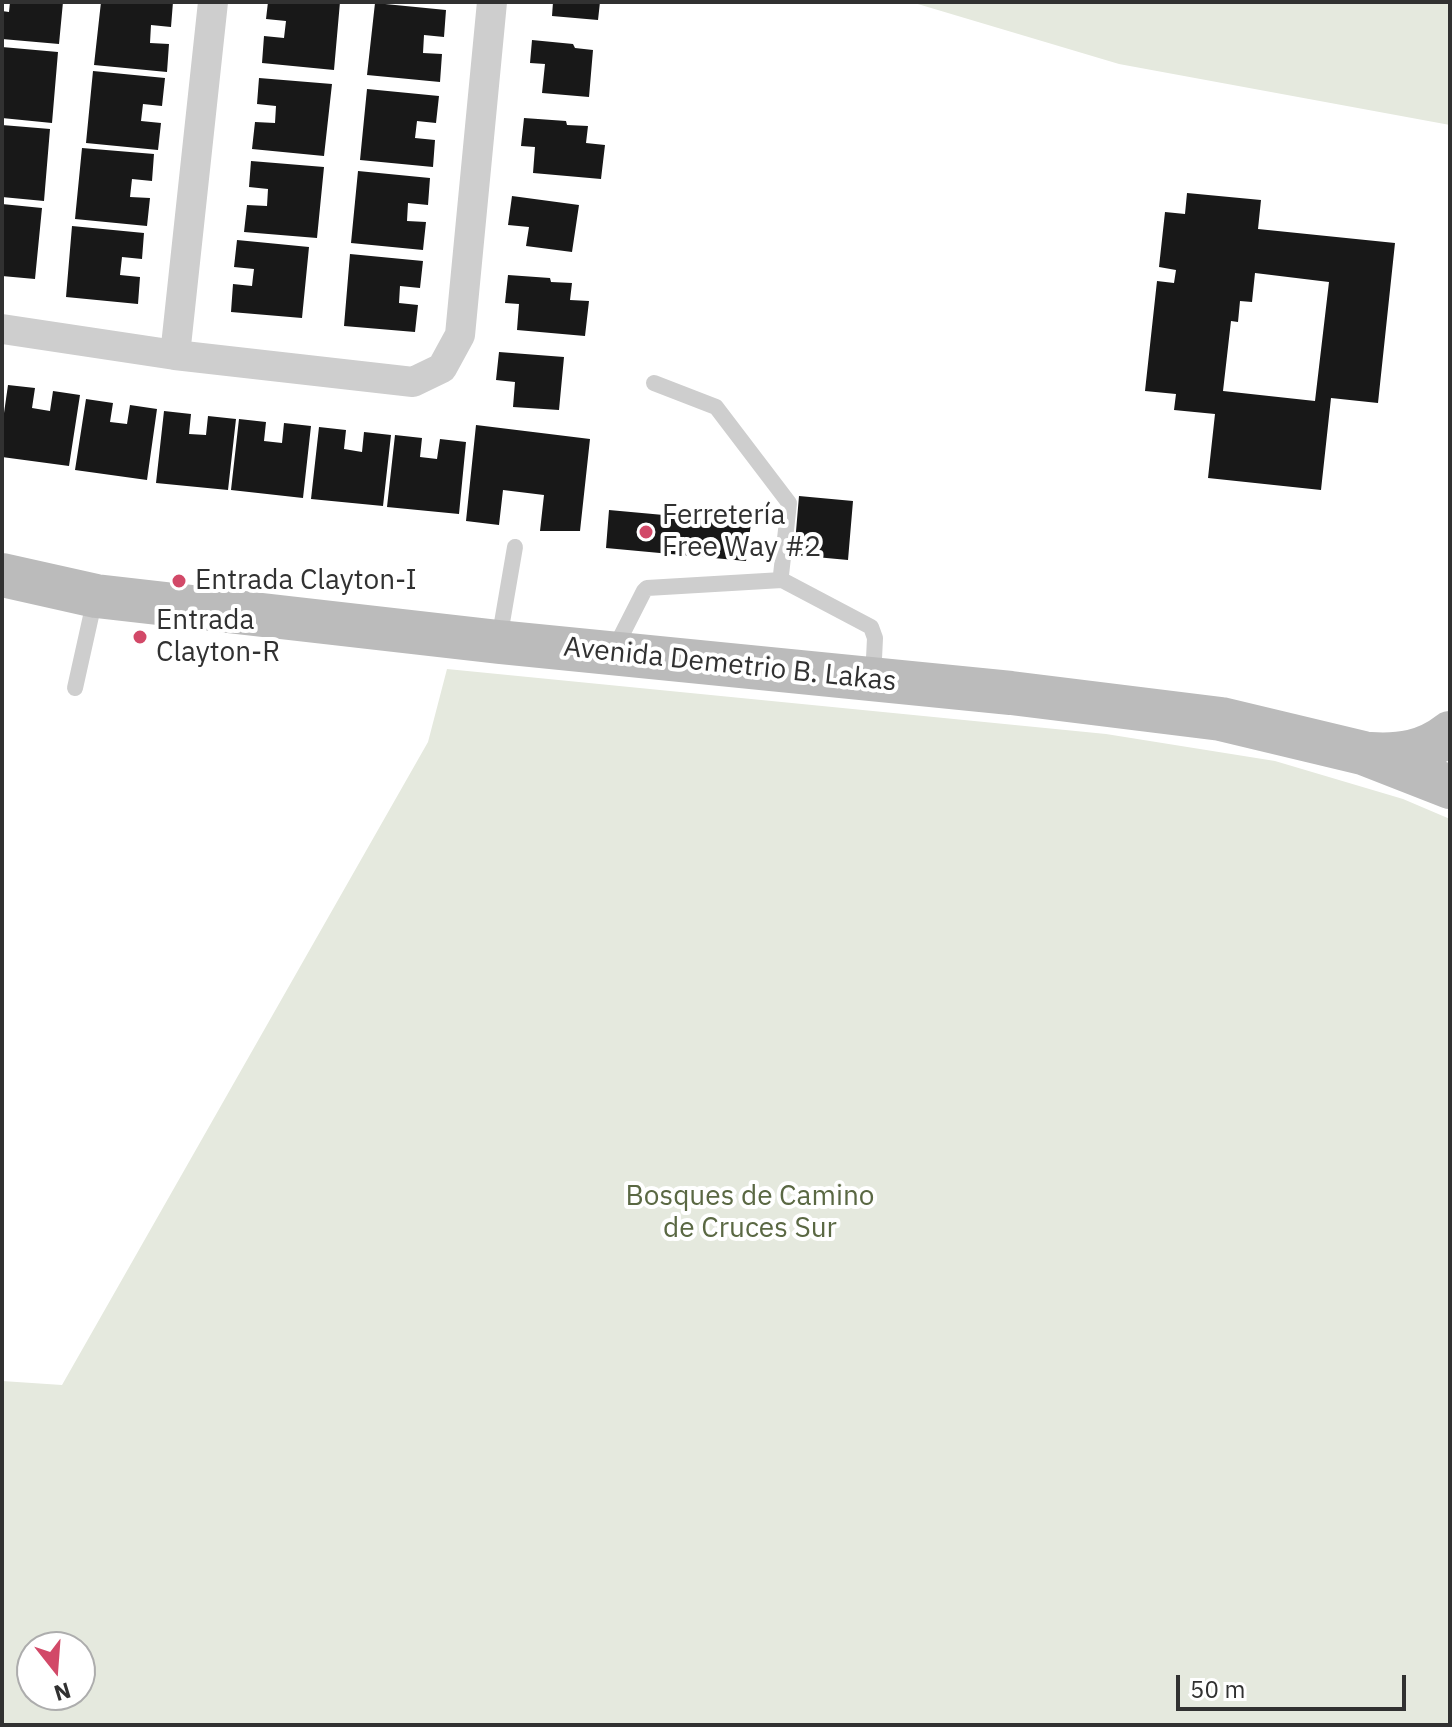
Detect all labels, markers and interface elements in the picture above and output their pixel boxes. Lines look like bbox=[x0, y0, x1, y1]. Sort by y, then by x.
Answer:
place label: Ferretería Free Way #2 bbox=[662, 499, 821, 565]
marker: Ferretería Free Way #2 bbox=[637, 523, 655, 541]
place label: Entrada Clayton-I bbox=[195, 564, 417, 598]
marker: Entrada Clayton-I bbox=[170, 572, 188, 590]
place label: Entrada Clayton-R bbox=[156, 604, 280, 670]
marker: Entrada Clayton-R bbox=[131, 628, 149, 646]
street label: Avenida Demetrio B. Lakas bbox=[562, 631, 898, 699]
park label: Bosques de Camino de Cruces Sur bbox=[626, 1180, 874, 1246]
north arrow bbox=[16, 1631, 96, 1711]
scale bar bbox=[1180, 1659, 1410, 1709]
text: 50 m bbox=[1190, 1673, 1245, 1705]
text: N bbox=[51, 1676, 74, 1709]

